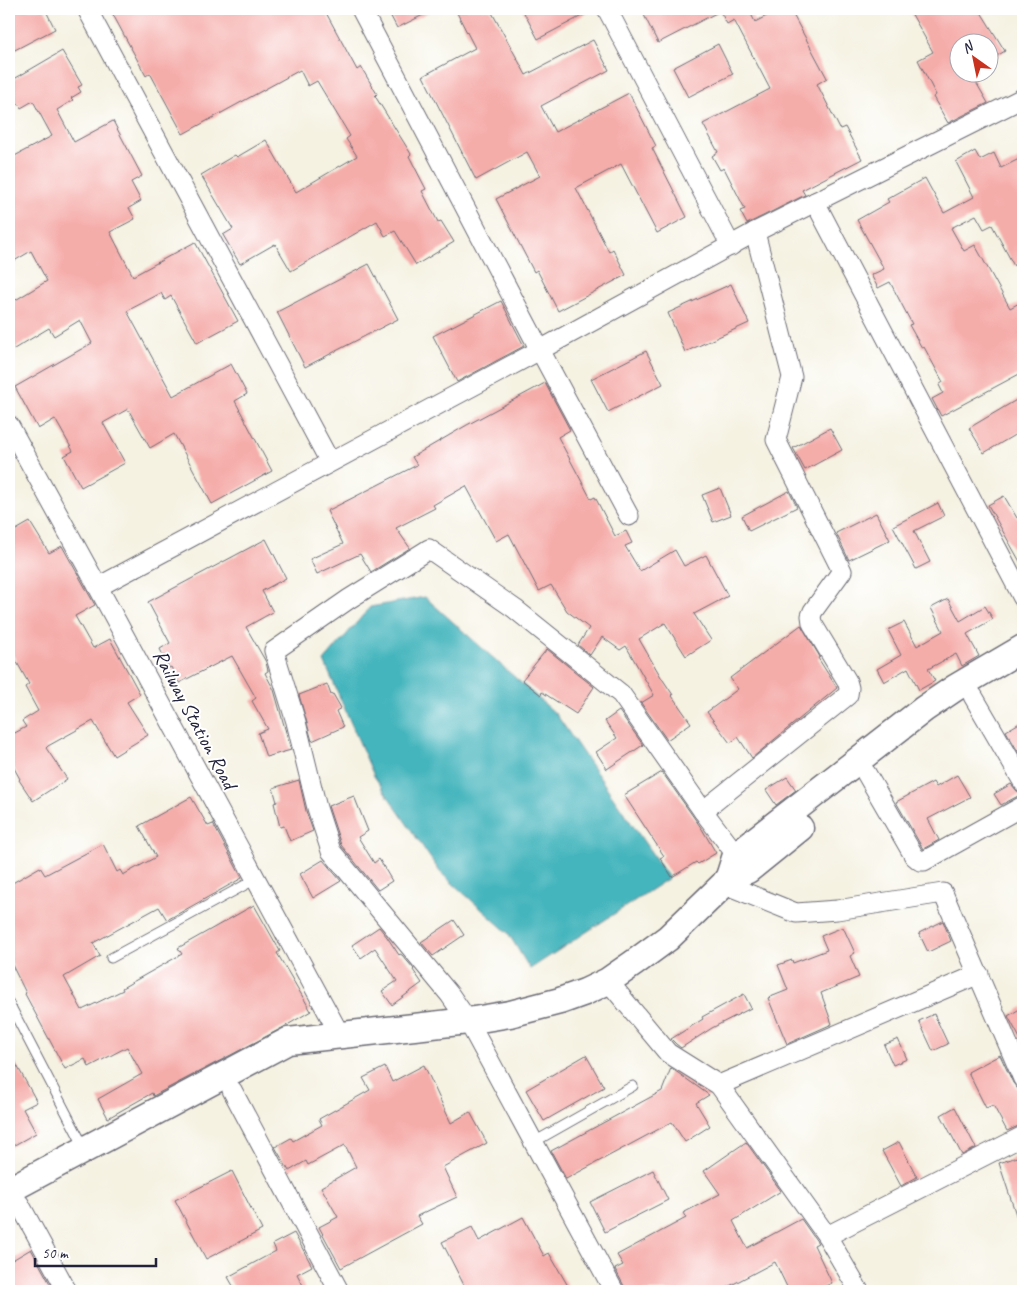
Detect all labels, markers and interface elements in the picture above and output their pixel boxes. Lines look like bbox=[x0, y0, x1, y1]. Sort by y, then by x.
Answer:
north arrow bbox=[950, 32, 1000, 82]
text: N bbox=[959, 37, 977, 57]
street label: Railway Station Road bbox=[147, 645, 244, 796]
scale bar bbox=[35, 1235, 156, 1267]
text: 50 m bbox=[42, 1244, 69, 1263]

